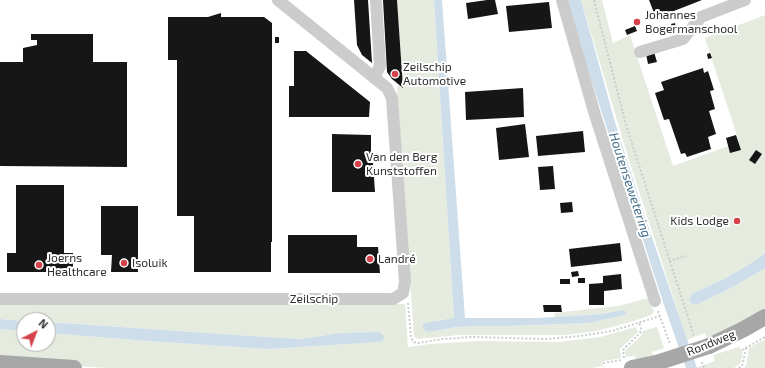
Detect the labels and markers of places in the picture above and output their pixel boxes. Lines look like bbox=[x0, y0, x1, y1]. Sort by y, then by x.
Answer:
place label: Johannes Bogermanschool bbox=[645, 8, 737, 36]
marker: Johannes Bogermanschool bbox=[632, 17, 642, 27]
place label: Zeilschip Automotive bbox=[403, 60, 466, 88]
marker: Zeilschip Automotive bbox=[390, 69, 400, 79]
place label: Van den Berg Kunststoffen bbox=[366, 150, 438, 178]
marker: Van den Berg Kunststoffen bbox=[353, 159, 363, 169]
place label: Kids Lodge bbox=[670, 214, 729, 228]
marker: Kids Lodge bbox=[732, 216, 742, 226]
place label: Joerns Healthcare bbox=[47, 251, 107, 279]
place label: Landré bbox=[378, 252, 416, 266]
marker: Landré bbox=[365, 254, 375, 264]
place label: Isoluik bbox=[132, 256, 168, 270]
marker: Isoluik bbox=[119, 258, 129, 268]
marker: Joerns Healthcare bbox=[34, 260, 44, 270]

